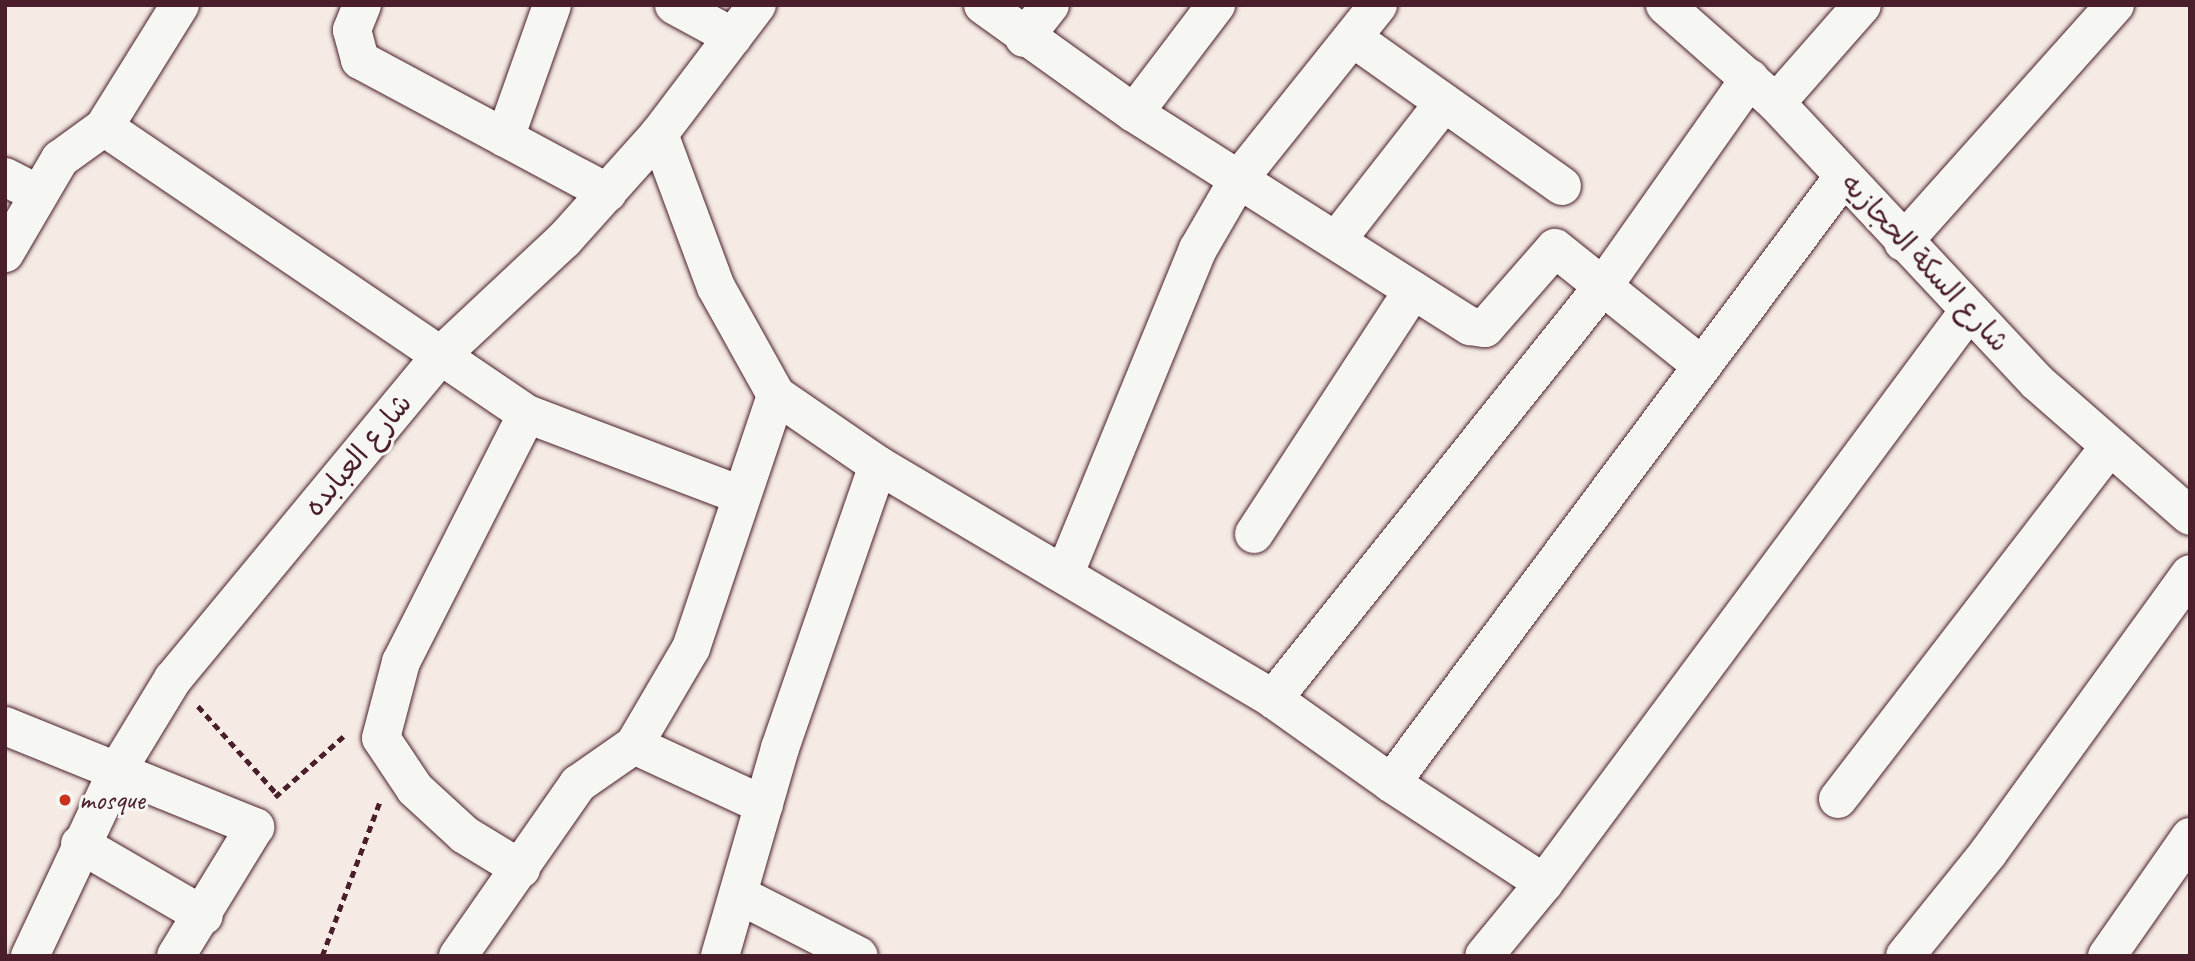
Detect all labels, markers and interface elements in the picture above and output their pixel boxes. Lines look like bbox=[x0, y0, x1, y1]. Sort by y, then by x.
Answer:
street label: شارع السكة الحجازيه bbox=[1834, 167, 2016, 359]
street label: شارع العبابده bbox=[297, 387, 419, 523]
place label: mosque bbox=[79, 783, 145, 817]
marker: mosque bbox=[57, 792, 73, 808]

